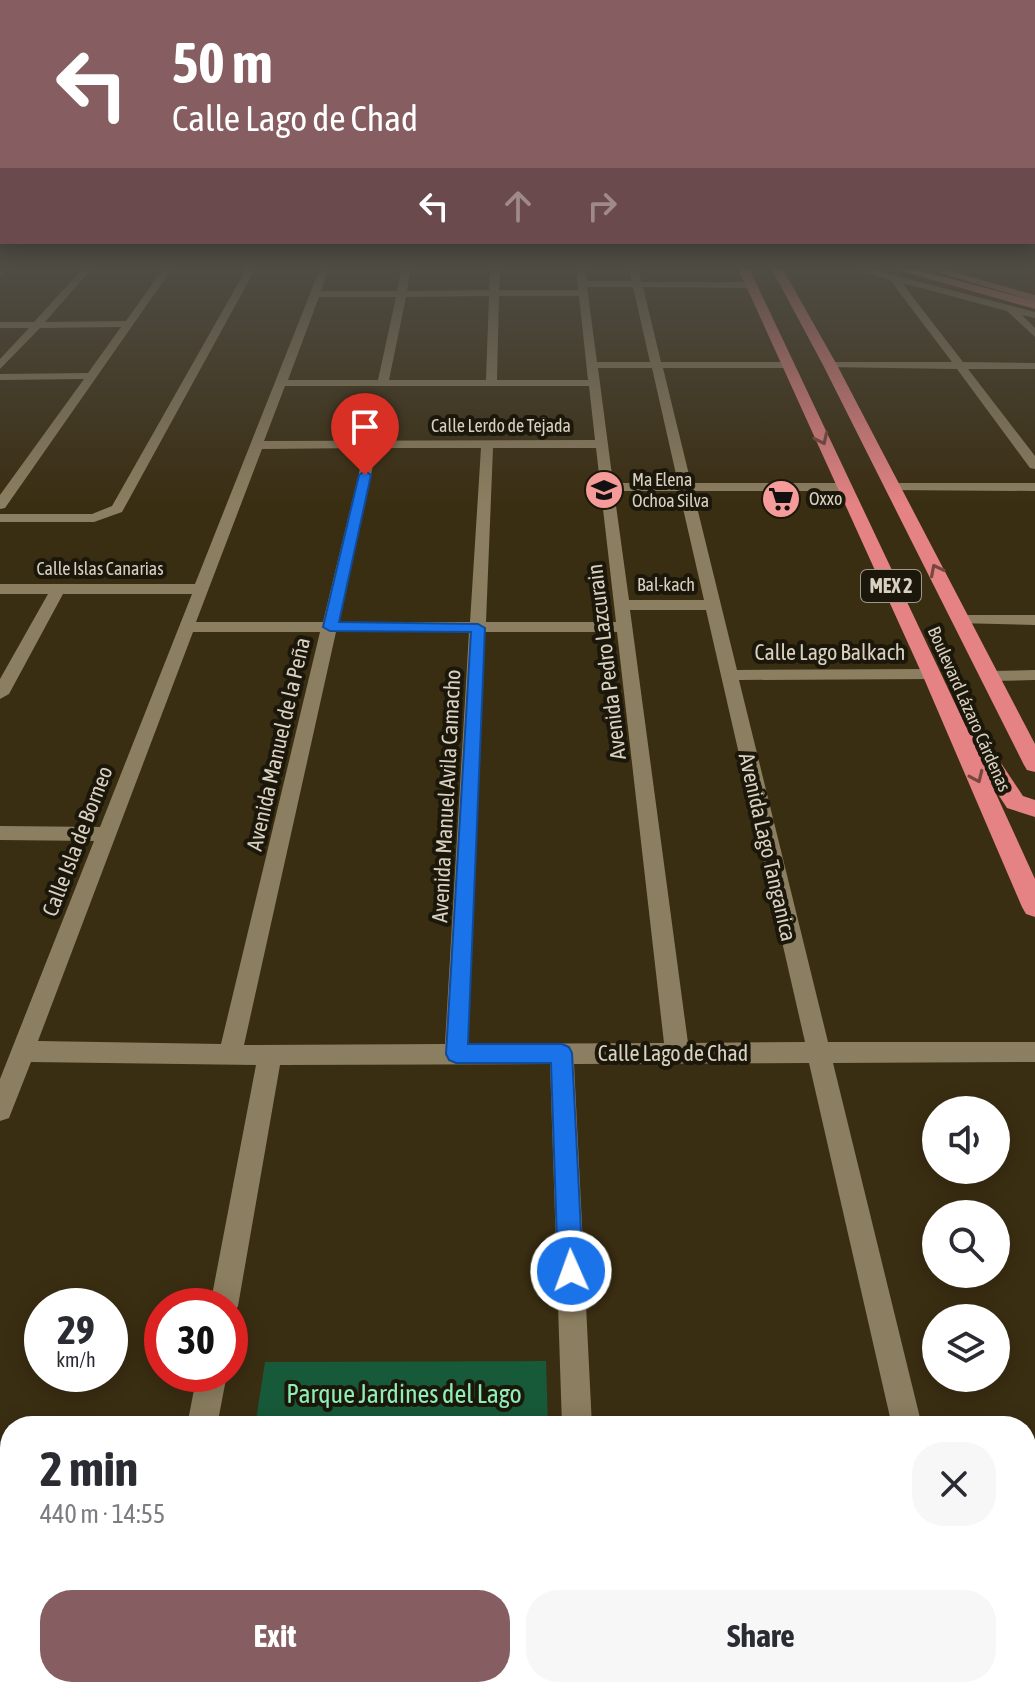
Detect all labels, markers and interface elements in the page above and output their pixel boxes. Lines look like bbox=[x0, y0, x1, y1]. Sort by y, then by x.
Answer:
text: 50 m bbox=[172, 31, 273, 95]
icon: left bbox=[40, 32, 144, 136]
text: Calle Lago de Chad bbox=[172, 97, 418, 139]
icon: left bbox=[412, 184, 456, 228]
icon: ahead bbox=[496, 184, 540, 228]
icon: right bbox=[580, 184, 624, 228]
pin bbox=[331, 393, 399, 475]
icon: arrive bbox=[343, 405, 387, 449]
street label: Calle Lerdo de Tejada bbox=[431, 415, 571, 436]
one-way arrow bbox=[812, 430, 828, 445]
school or university icon: Ma Elena Ochoa Silva bbox=[583, 469, 625, 511]
place label: Ma Elena Ochoa Silva bbox=[632, 469, 709, 511]
supermarket icon: Oxxo bbox=[760, 478, 802, 520]
place label: Oxxo bbox=[809, 488, 842, 509]
street label: Calle Islas Canarias bbox=[36, 558, 164, 579]
street label: Avenida Pedro Lazcurain bbox=[581, 563, 631, 761]
one-way arrow bbox=[931, 564, 946, 579]
road number: MEX 2 bbox=[861, 570, 921, 602]
street label: Bal-kach bbox=[637, 574, 695, 595]
street label: Boulevard Lázaro Cárdenas bbox=[924, 623, 1015, 795]
street label: Avenida Manuel de la Peña bbox=[241, 635, 315, 853]
street label: Calle Lago Balkach bbox=[755, 639, 905, 665]
street label: Avenida Manuel Avila Camacho bbox=[426, 669, 466, 923]
street label: Avenida Lago Tanganica bbox=[734, 750, 802, 944]
street label: Calle Isla de Borneo bbox=[36, 762, 118, 920]
one-way arrow bbox=[968, 769, 984, 783]
street label: Calle Lago de Chad bbox=[598, 1040, 748, 1066]
map controls bbox=[922, 1096, 1010, 1392]
button: sound bbox=[922, 1096, 1010, 1184]
button: search bbox=[922, 1200, 1010, 1288]
position arrow bbox=[529, 1229, 613, 1313]
speed limit sign: 30 bbox=[144, 1288, 248, 1392]
button: layers bbox=[922, 1304, 1010, 1392]
text: 29 bbox=[57, 1307, 95, 1352]
text: km/h bbox=[56, 1348, 96, 1371]
park label: Parque Jardines del Lago bbox=[286, 1379, 522, 1409]
text: 2 min bbox=[40, 1441, 138, 1496]
button: close bbox=[912, 1442, 996, 1526]
text: 440 m · 14:55 bbox=[40, 1499, 165, 1529]
button: Exit bbox=[40, 1590, 510, 1682]
button: Share bbox=[526, 1590, 996, 1682]

